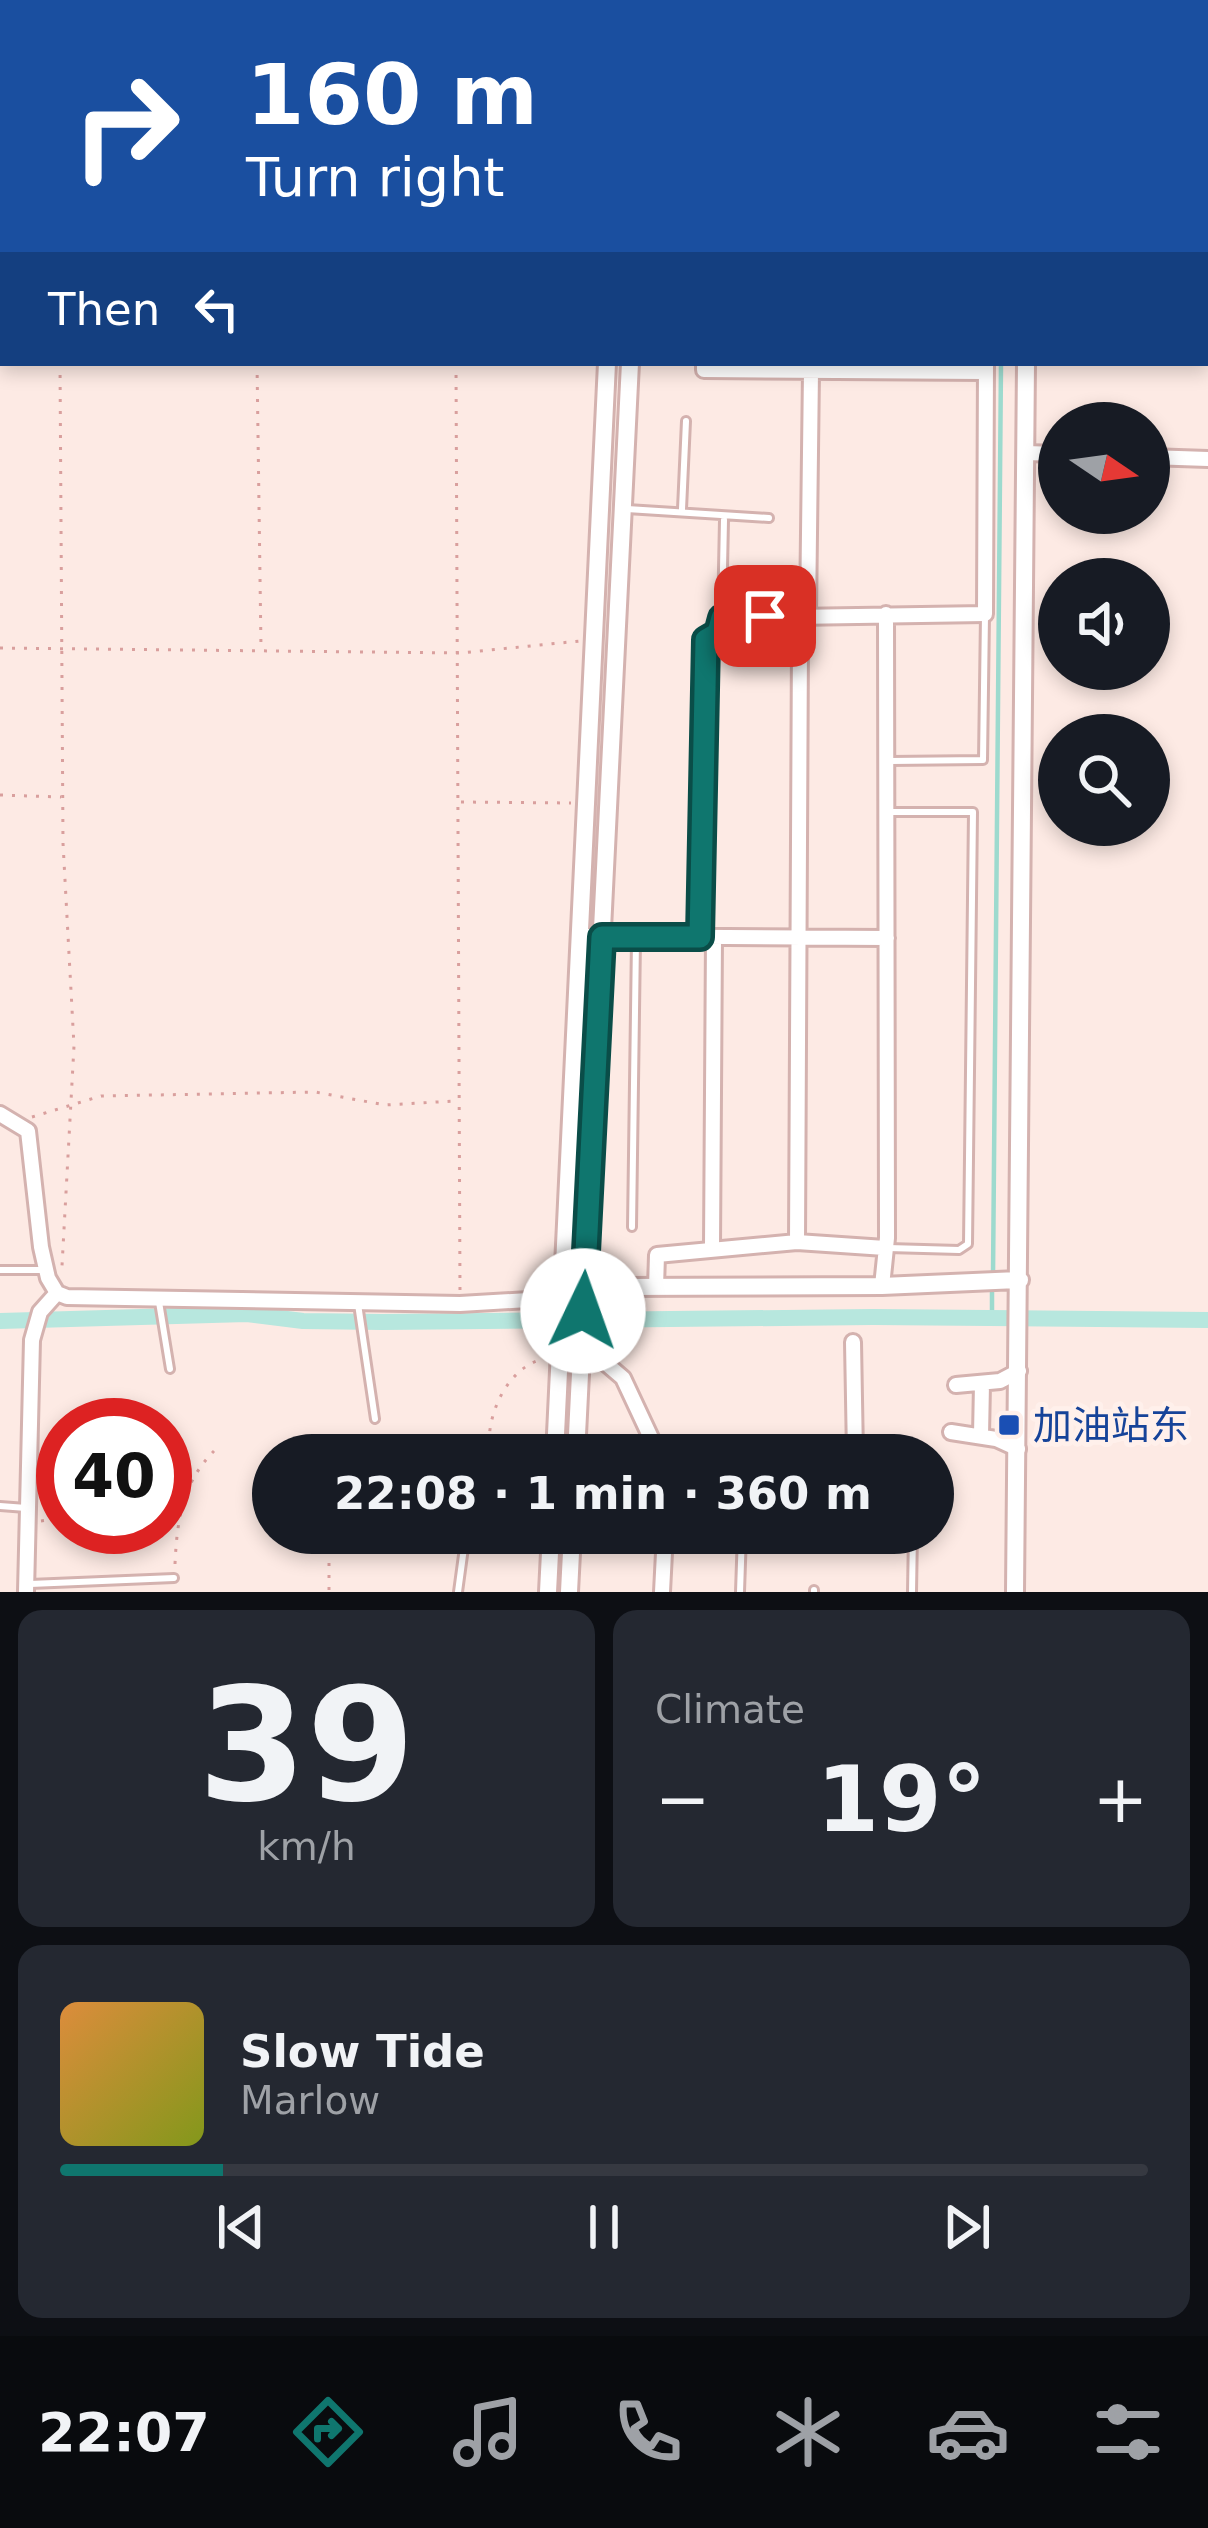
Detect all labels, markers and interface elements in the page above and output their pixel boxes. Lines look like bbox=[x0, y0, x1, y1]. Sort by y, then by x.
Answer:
text: 160 m bbox=[246, 46, 538, 144]
icon: right bbox=[48, 48, 204, 204]
text: Turn right bbox=[246, 146, 505, 209]
icon: left bbox=[184, 276, 250, 342]
text: Then bbox=[48, 283, 160, 336]
north arrow bbox=[1038, 402, 1170, 534]
map controls bbox=[1038, 402, 1170, 846]
button: sound bbox=[1038, 558, 1170, 690]
pin bbox=[714, 565, 816, 667]
icon: arrive bbox=[732, 583, 798, 649]
button: search bbox=[1038, 714, 1170, 846]
position arrow bbox=[520, 1248, 646, 1374]
speed limit sign: 40 bbox=[36, 1398, 192, 1554]
place label: 加油站东 bbox=[1033, 1403, 1189, 1448]
marker: 加油站东 bbox=[996, 1412, 1022, 1438]
text: 22:08 · 1 min · 360 m bbox=[334, 1467, 872, 1520]
text: 39 bbox=[198, 1655, 415, 1837]
text: Climate bbox=[655, 1687, 805, 1732]
text: 19° bbox=[816, 1747, 987, 1852]
text: − bbox=[655, 1761, 710, 1838]
text: + bbox=[1093, 1761, 1148, 1838]
text: km/h bbox=[257, 1824, 356, 1869]
text: Slow Tide bbox=[240, 2025, 485, 2078]
text: Marlow bbox=[240, 2078, 380, 2123]
icon: previous bbox=[208, 2194, 274, 2260]
icon: pause bbox=[571, 2194, 637, 2260]
icon: next bbox=[934, 2194, 1000, 2260]
icon: directions bbox=[286, 2390, 370, 2474]
icon: music bbox=[446, 2390, 530, 2474]
icon: phone bbox=[606, 2390, 690, 2474]
icon: climate bbox=[766, 2390, 850, 2474]
icon: car bbox=[926, 2390, 1010, 2474]
icon: filters bbox=[1086, 2390, 1170, 2474]
text: 22:07 bbox=[38, 2401, 210, 2464]

